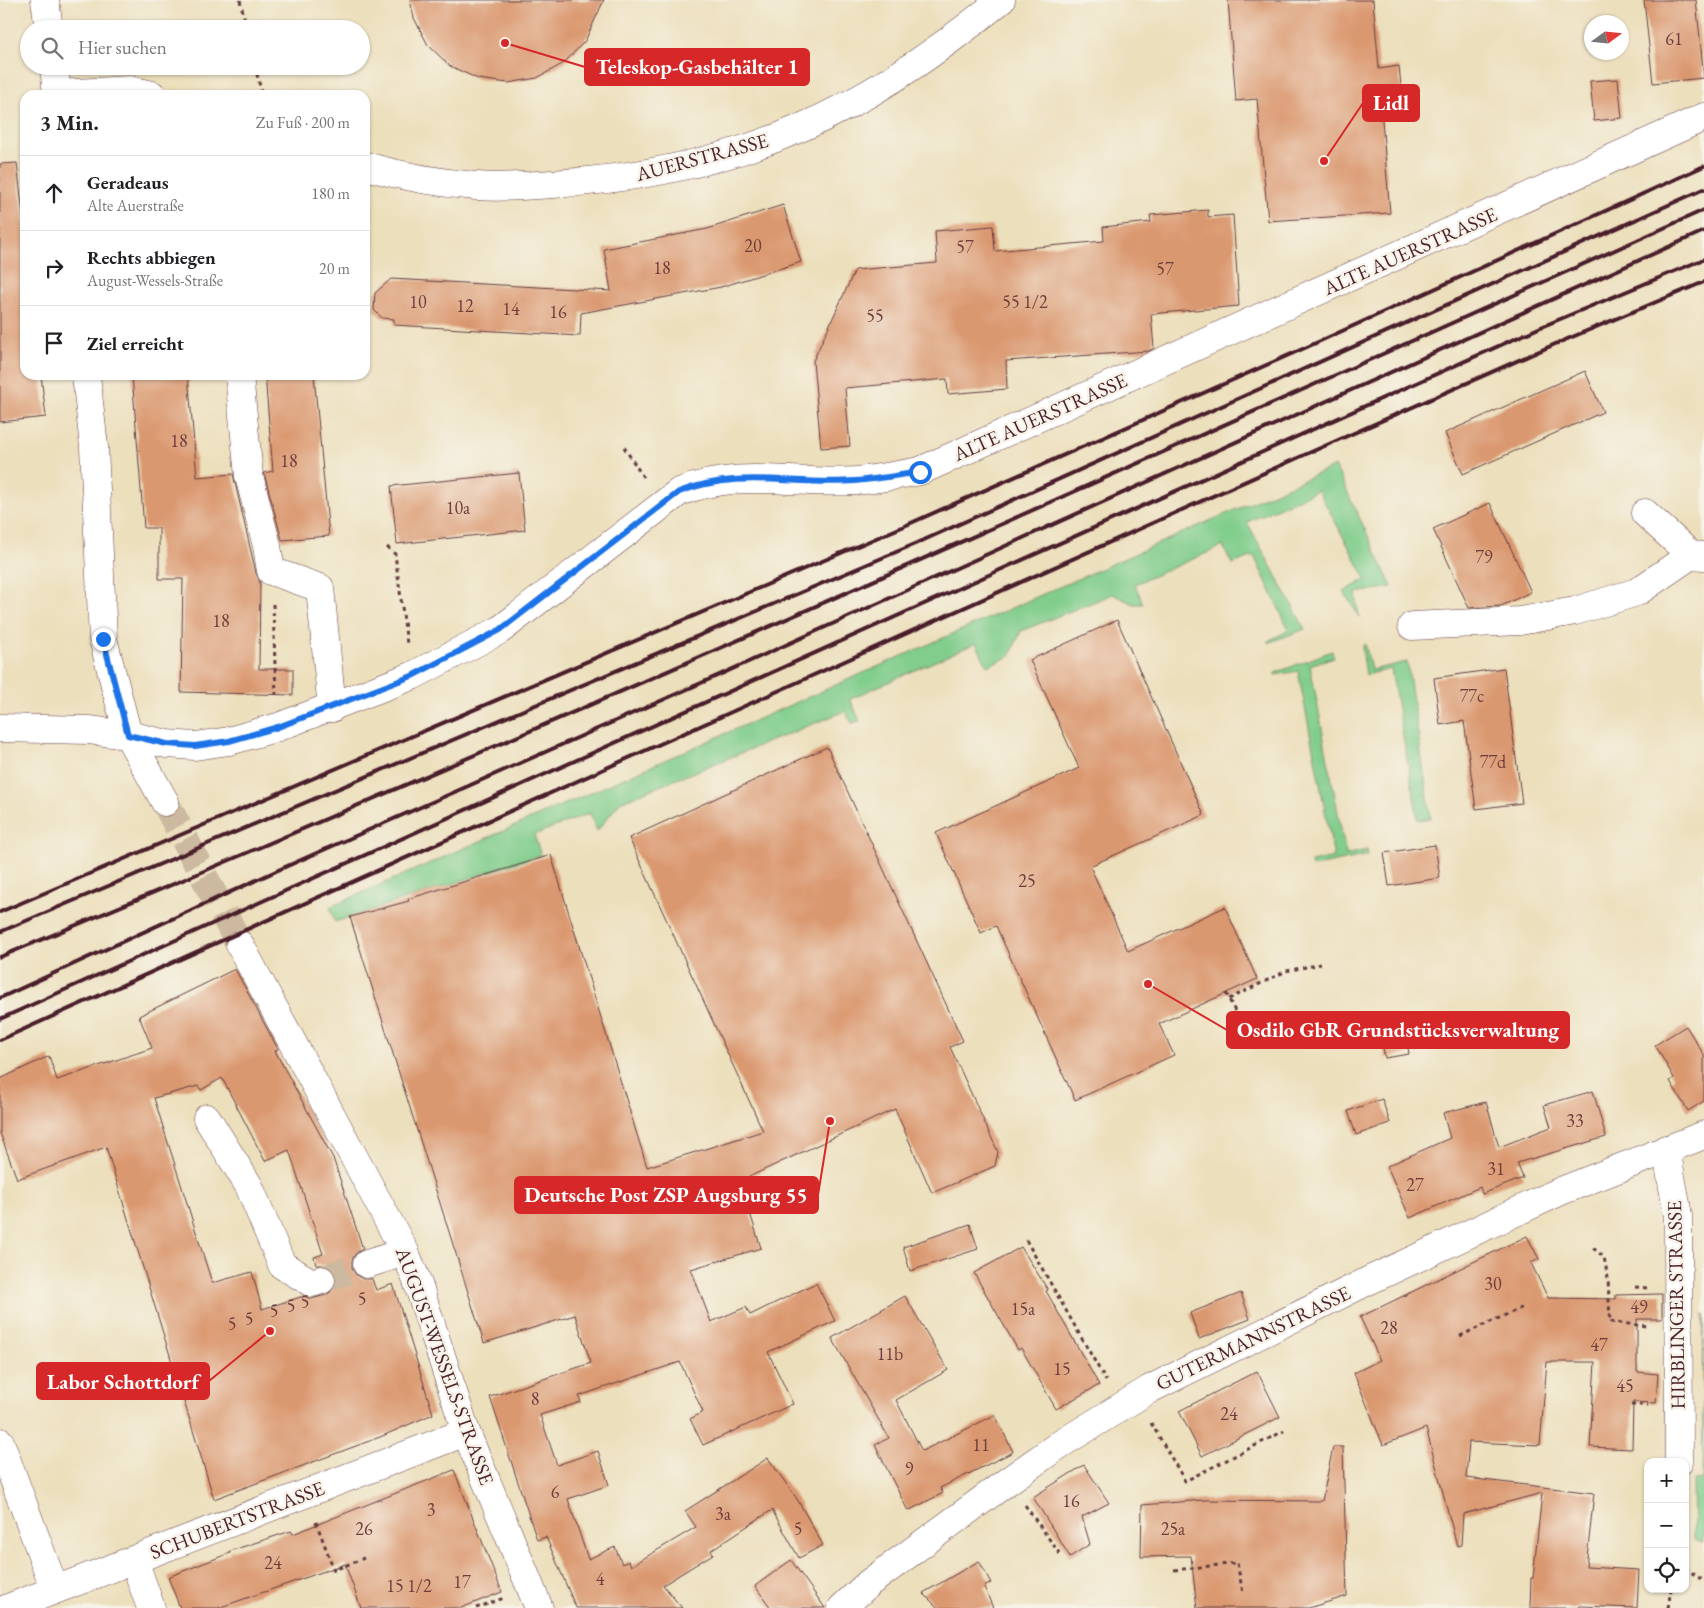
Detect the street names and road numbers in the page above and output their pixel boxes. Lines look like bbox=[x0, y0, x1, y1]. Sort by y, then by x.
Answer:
street label: AUERSTRASSE bbox=[632, 127, 771, 187]
street label: ALTE AUERSTRASSE bbox=[1318, 201, 1501, 301]
street label: ALTE AUERSTRASSE bbox=[948, 367, 1131, 467]
street label: HIRBLINGER STRASSE bbox=[1661, 1200, 1691, 1410]
street label: AUGUST-WESSELS-STRASSE bbox=[390, 1243, 500, 1488]
street label: GUTERMANNSTRASSE bbox=[1151, 1280, 1355, 1396]
street label: SCHUBERTSTRASSE bbox=[146, 1475, 328, 1565]

